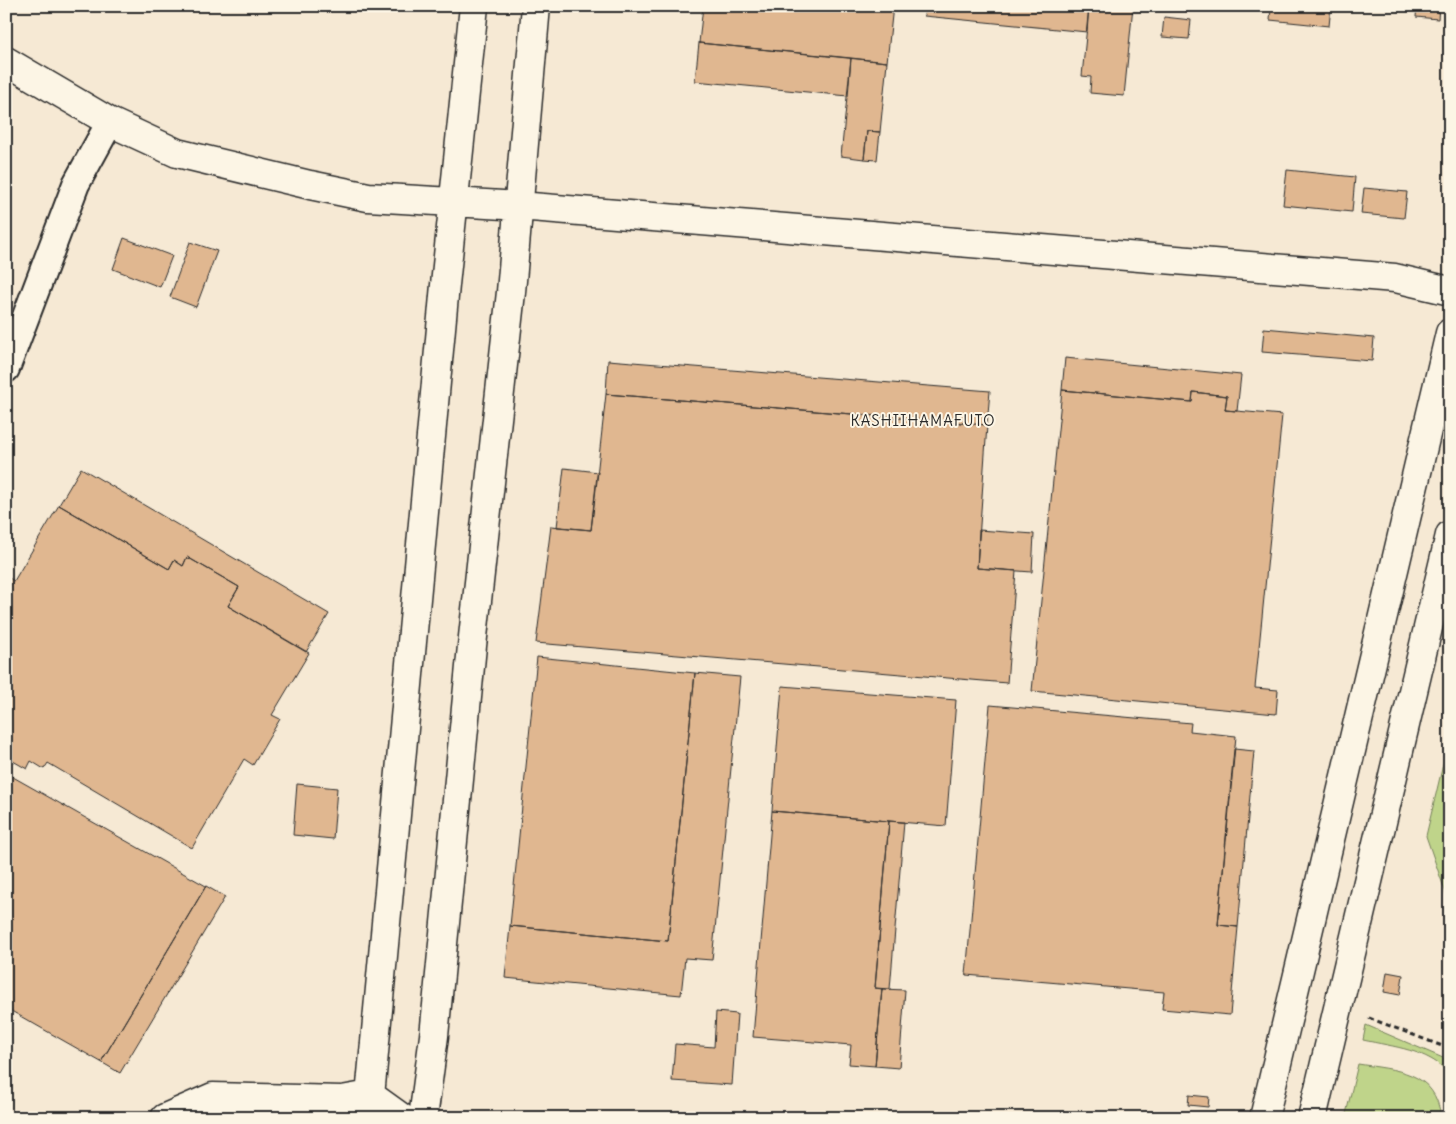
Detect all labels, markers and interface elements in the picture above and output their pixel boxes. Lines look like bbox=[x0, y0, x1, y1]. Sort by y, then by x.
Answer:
district label: KASHIIHAMAFUTO bbox=[850, 411, 996, 430]

